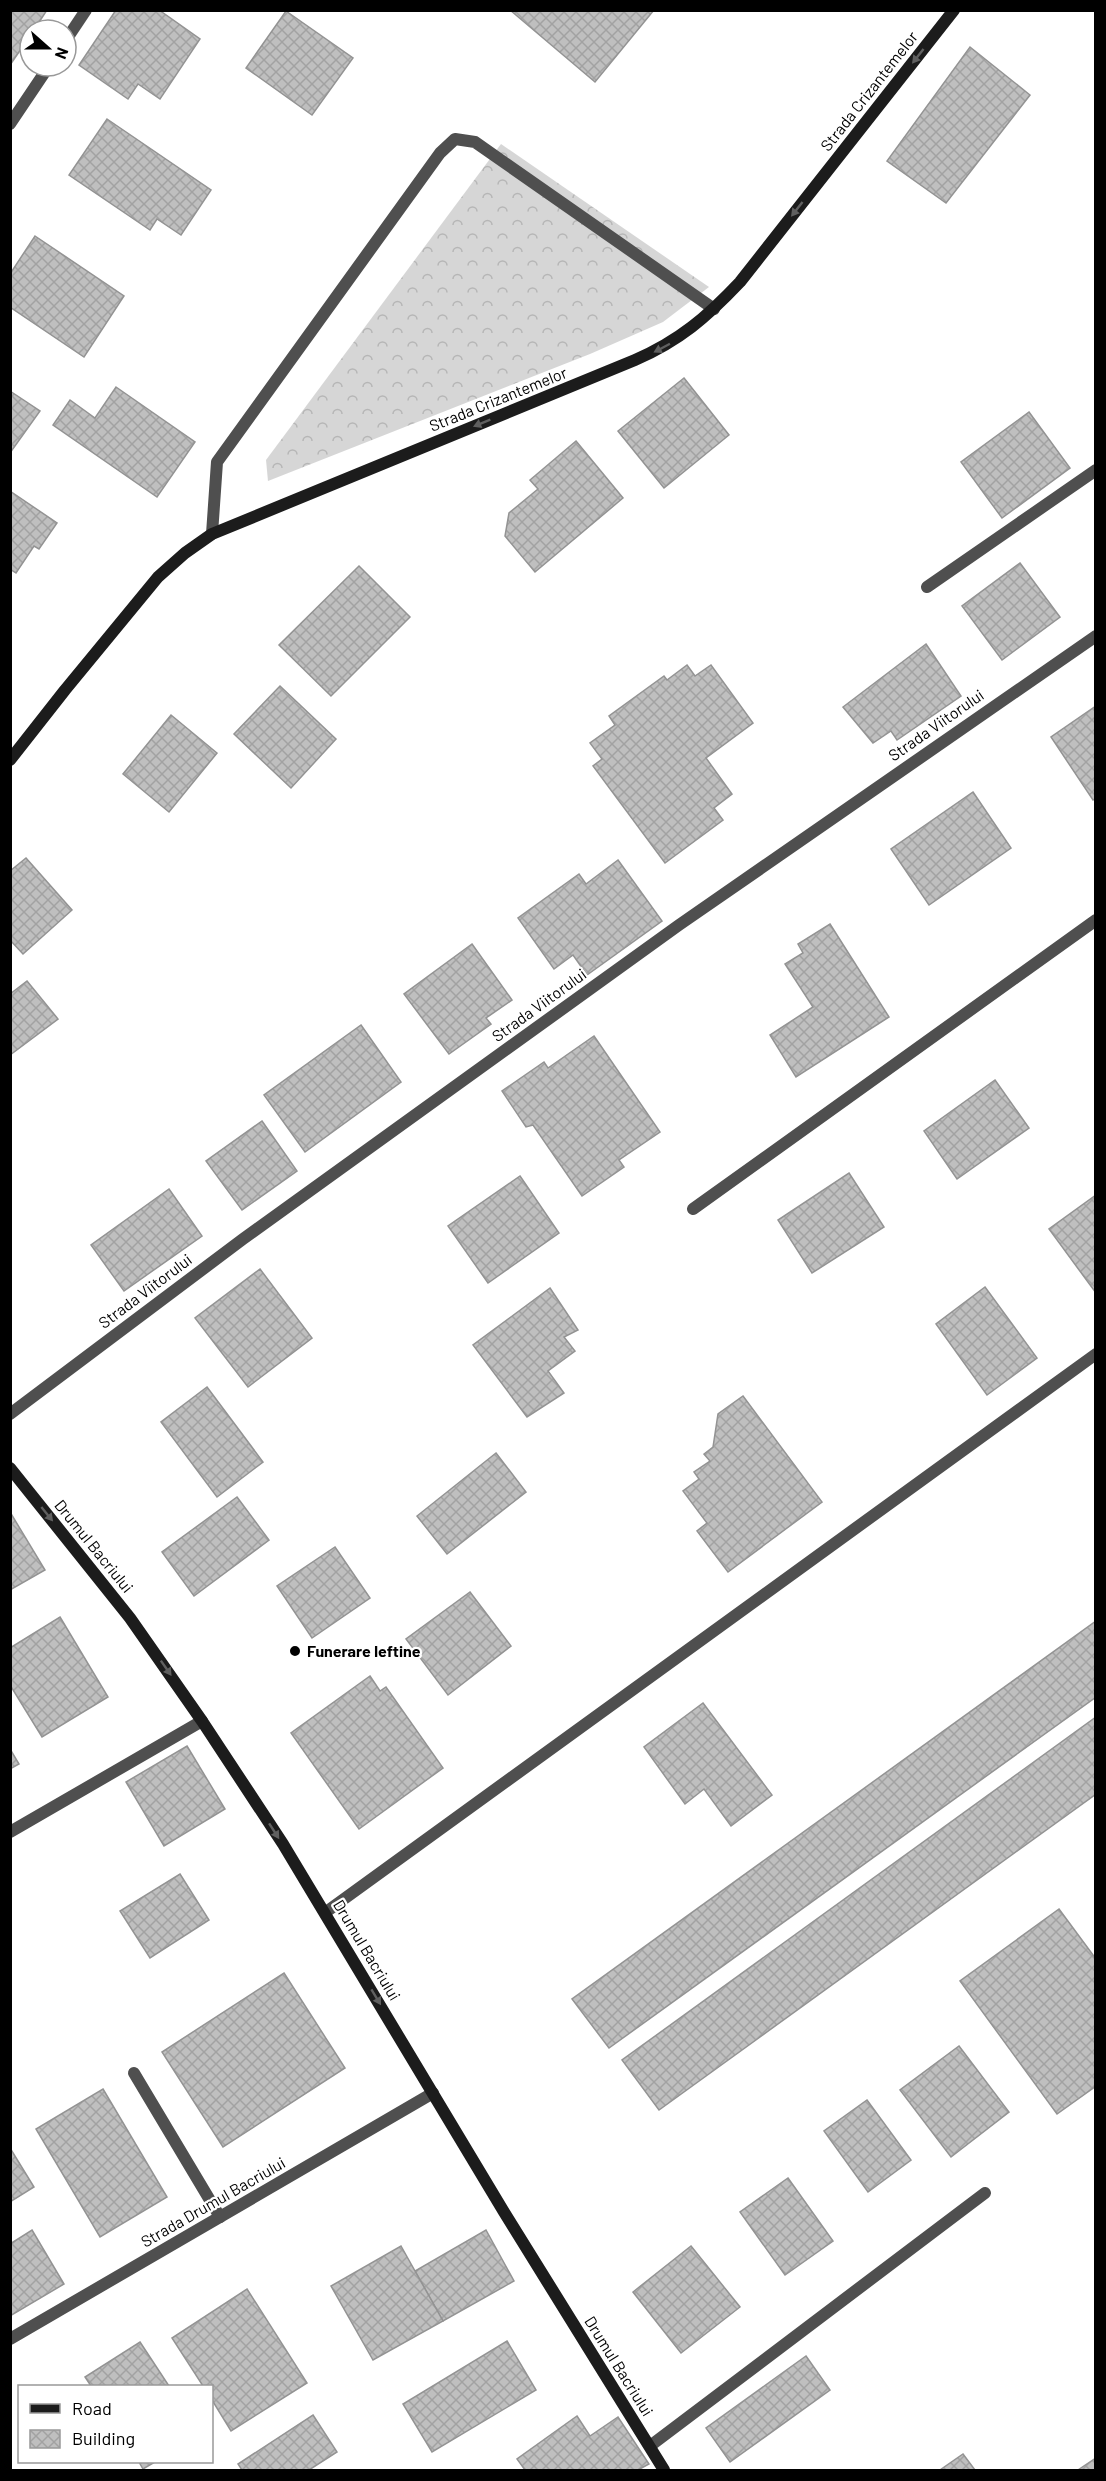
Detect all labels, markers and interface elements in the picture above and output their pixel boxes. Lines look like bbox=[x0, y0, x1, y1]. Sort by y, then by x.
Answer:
north arrow bbox=[18, 18, 78, 78]
street label: Strada Crizantemelor bbox=[816, 27, 921, 154]
text: N bbox=[52, 45, 73, 62]
one-way arrow bbox=[912, 49, 925, 64]
one-way arrow bbox=[792, 202, 804, 217]
one-way arrow bbox=[653, 343, 670, 353]
street label: Strada Crizantemelor bbox=[426, 362, 570, 435]
one-way arrow bbox=[473, 418, 491, 428]
street label: Strada Viitorului bbox=[884, 685, 987, 764]
street label: Strada Viitorului bbox=[488, 964, 590, 1045]
street label: Strada Viitorului bbox=[94, 1249, 195, 1332]
street label: Drumul Bacriului bbox=[51, 1495, 138, 1596]
one-way arrow bbox=[40, 1506, 53, 1521]
place label: Funerare Ieftine bbox=[307, 1641, 421, 1660]
marker: Funerare Ieftine bbox=[288, 1644, 302, 1658]
one-way arrow bbox=[160, 1660, 172, 1676]
one-way arrow bbox=[268, 1822, 280, 1838]
street label: Drumul Bacriului bbox=[330, 1896, 405, 2004]
one-way arrow bbox=[371, 1989, 381, 2006]
street label: Strada Drumul Bacriului bbox=[137, 2152, 288, 2251]
street label: Drumul Bacriului bbox=[581, 2312, 658, 2419]
legend bbox=[18, 2385, 213, 2463]
text: Road bbox=[72, 2397, 112, 2419]
text: Building bbox=[72, 2427, 135, 2449]

